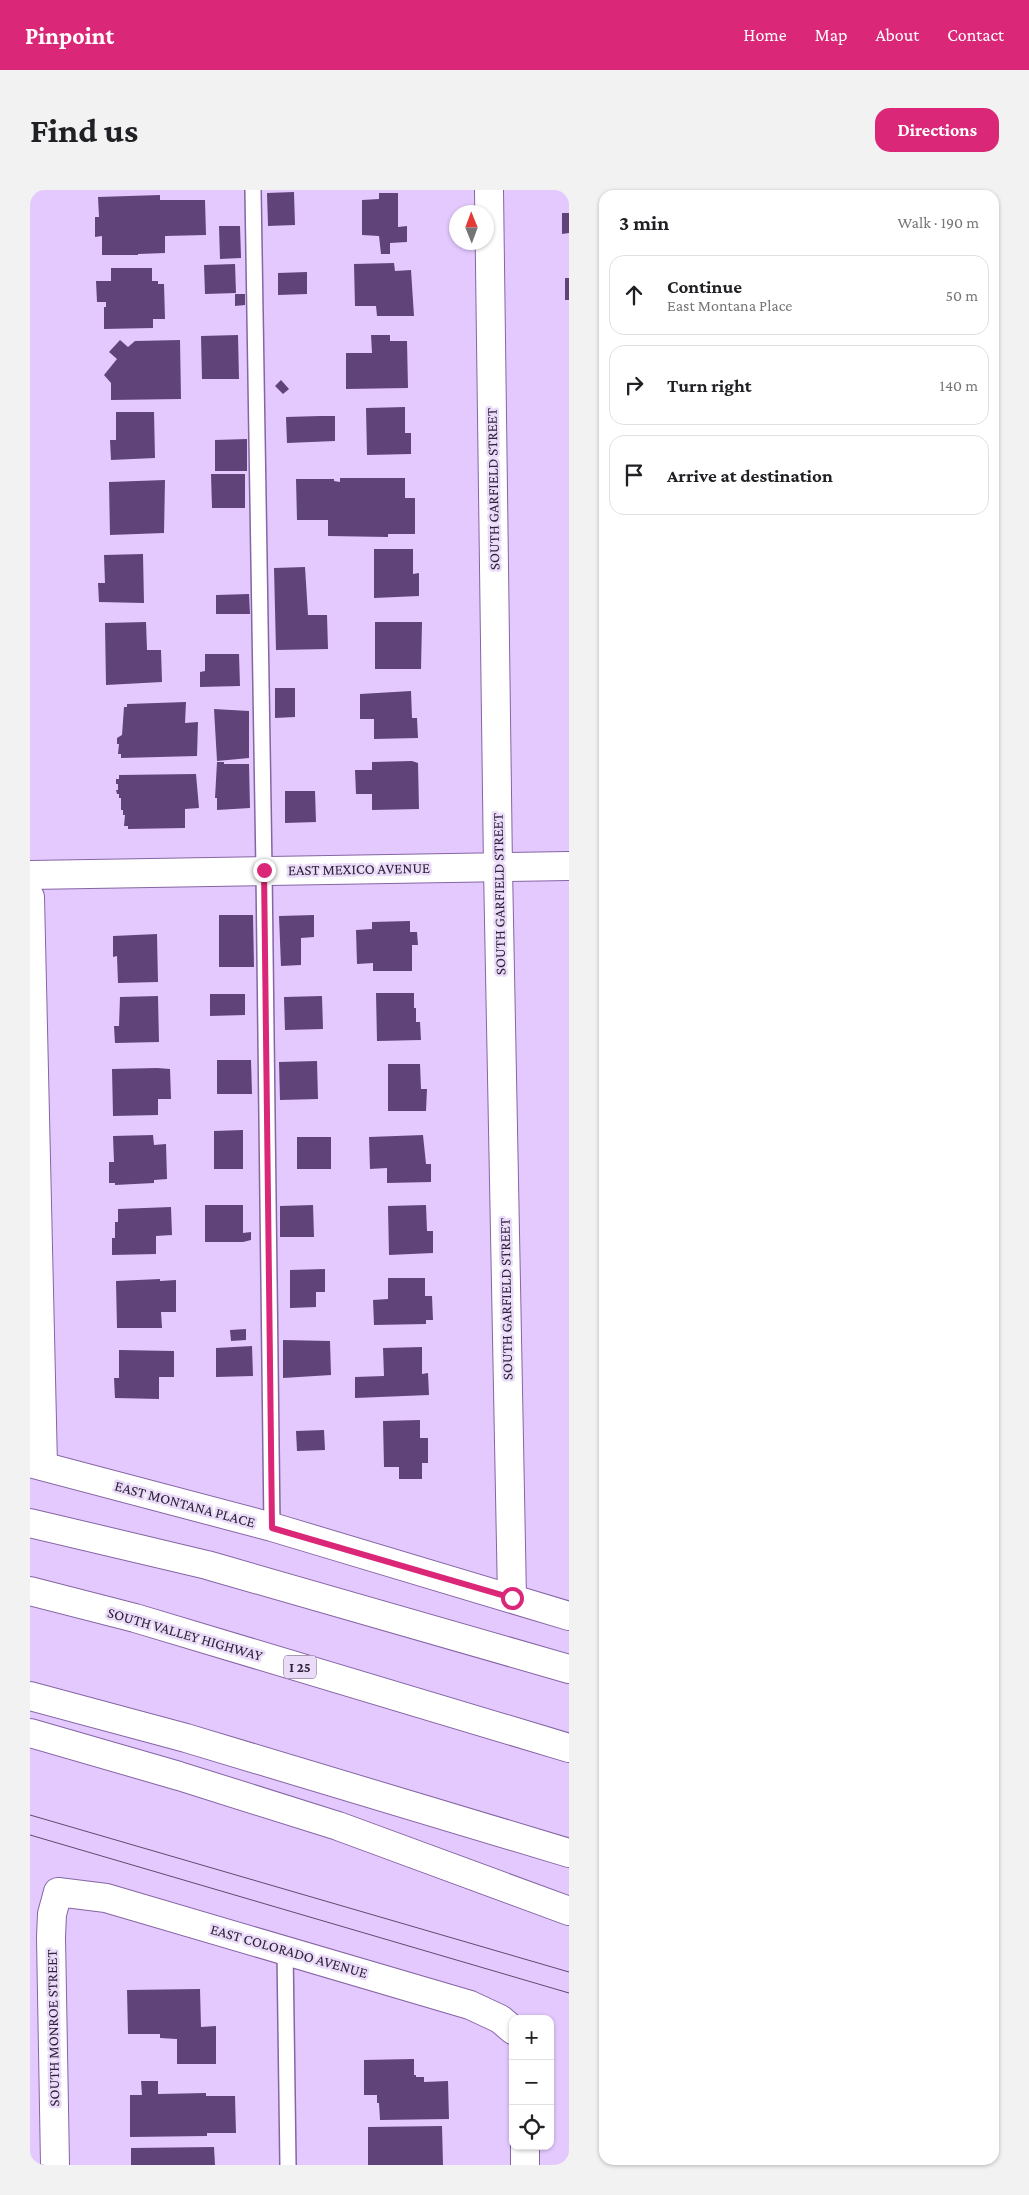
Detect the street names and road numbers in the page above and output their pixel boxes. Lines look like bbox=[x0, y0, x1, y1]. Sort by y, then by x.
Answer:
street label: SOUTH GARFIELD STREET bbox=[484, 408, 502, 570]
street label: SOUTH GARFIELD STREET bbox=[490, 813, 508, 975]
street label: EAST MEXICO AVENUE bbox=[288, 860, 430, 878]
street label: SOUTH GARFIELD STREET bbox=[497, 1218, 515, 1380]
street label: EAST MONTANA PLACE bbox=[113, 1478, 257, 1530]
street label: SOUTH VALLEY HIGHWAY bbox=[106, 1604, 264, 1664]
road number: I 25 bbox=[284, 1655, 316, 1678]
street label: EAST COLORADO AVENUE bbox=[209, 1921, 369, 1981]
street label: SOUTH MONROE STREET bbox=[44, 1949, 62, 2107]

